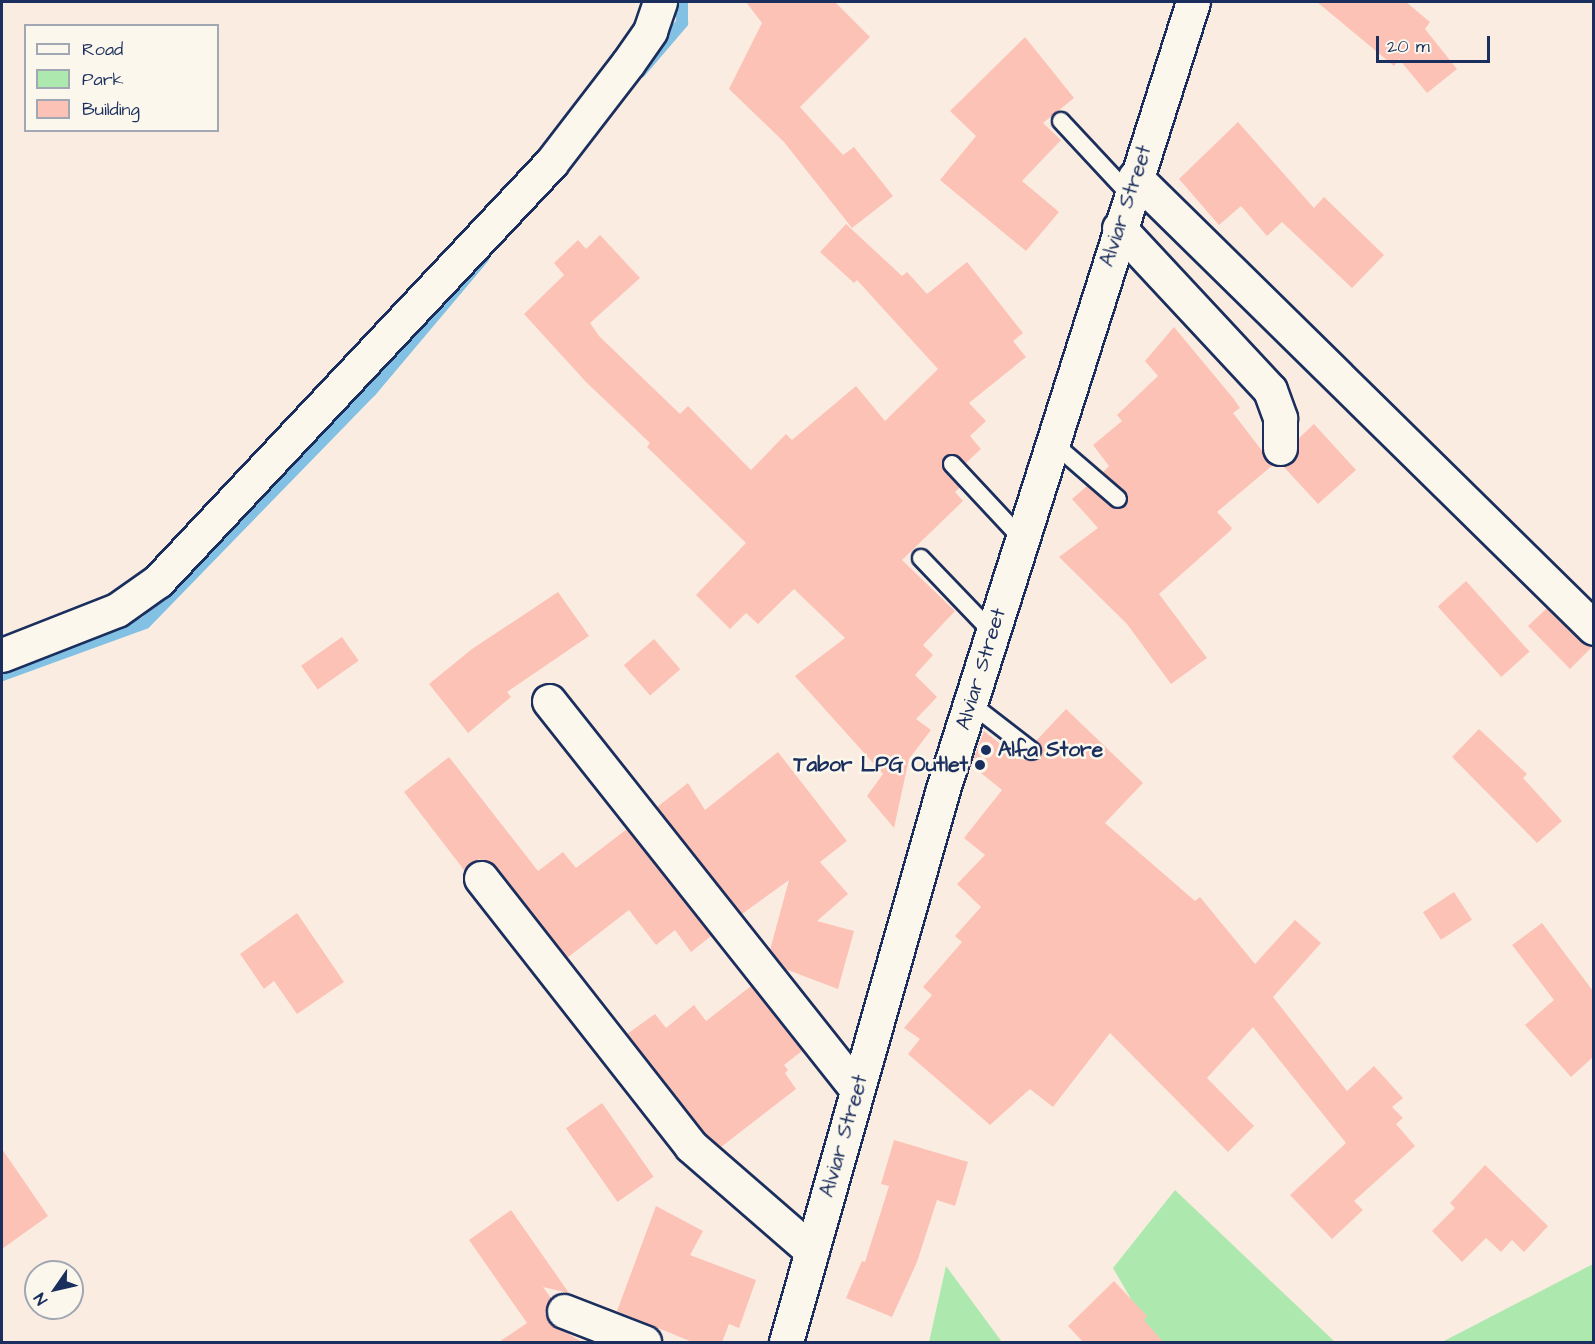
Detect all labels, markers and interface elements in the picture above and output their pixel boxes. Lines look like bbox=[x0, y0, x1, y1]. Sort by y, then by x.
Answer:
legend bbox=[24, 24, 219, 132]
scale bar bbox=[1379, 24, 1493, 62]
text: 20 m bbox=[1387, 34, 1430, 59]
text: Road bbox=[82, 37, 123, 62]
text: Park bbox=[82, 67, 124, 92]
text: Building bbox=[82, 97, 140, 122]
street label: Alviar Street bbox=[1095, 142, 1157, 270]
street label: Alviar Street bbox=[950, 605, 1012, 733]
place label: Alfa Store bbox=[998, 737, 1103, 763]
marker: Alfa Store bbox=[979, 743, 993, 757]
place label: Tabor LPG Outlet bbox=[793, 752, 968, 778]
marker: Tabor LPG Outlet bbox=[973, 758, 987, 772]
street label: Alviar Street bbox=[814, 1072, 874, 1200]
north arrow bbox=[24, 1260, 84, 1320]
text: N bbox=[29, 1289, 53, 1309]

